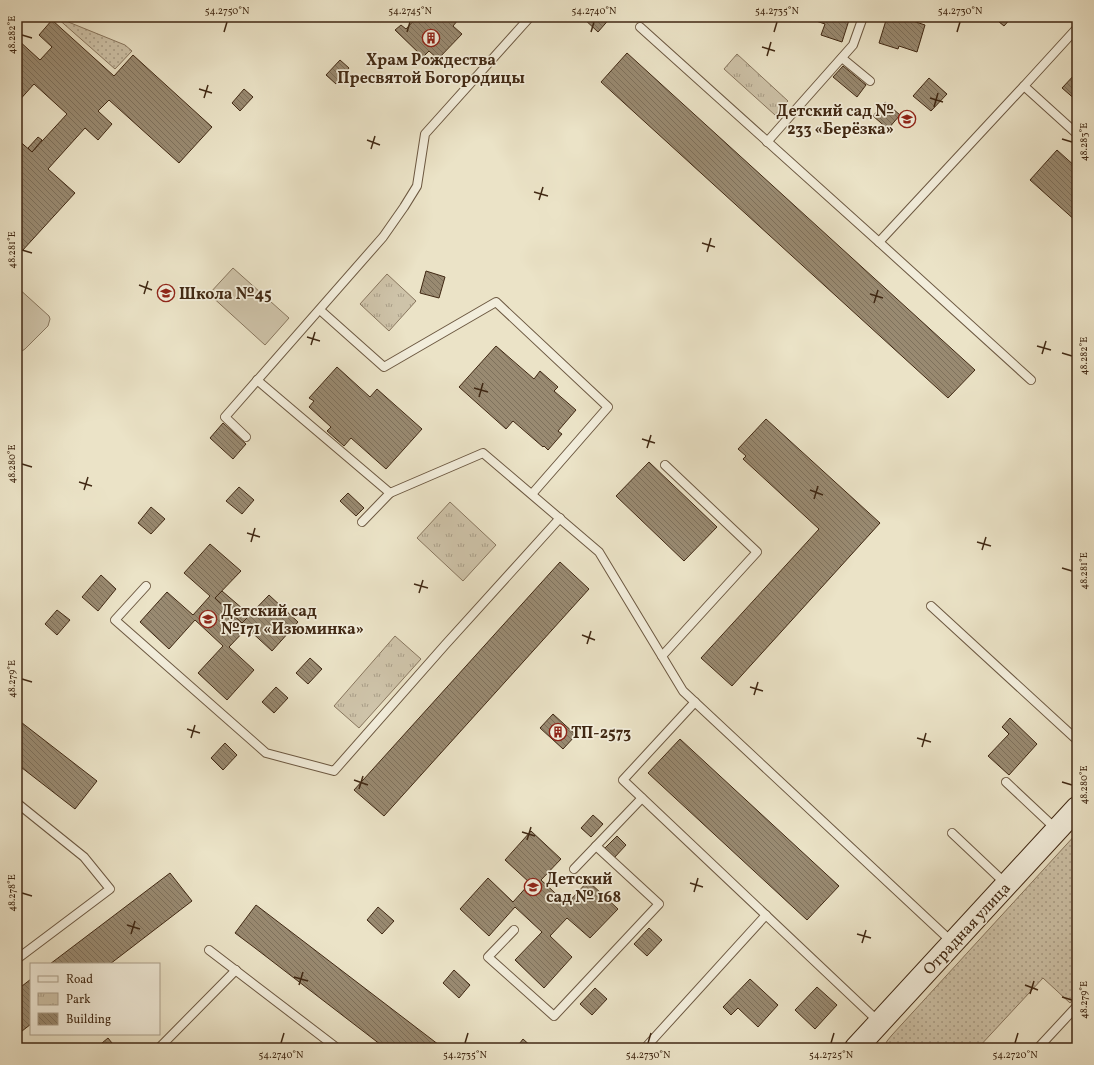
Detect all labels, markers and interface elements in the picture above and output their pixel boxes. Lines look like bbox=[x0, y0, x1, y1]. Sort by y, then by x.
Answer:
text: 54.2750°N bbox=[205, 4, 250, 18]
text: 54.2745°N bbox=[388, 4, 432, 18]
text: 54.2740°N bbox=[572, 4, 617, 18]
text: 54.2735°N bbox=[755, 4, 800, 18]
text: 54.2730°N bbox=[938, 4, 983, 18]
text: 48.282°E bbox=[5, 16, 19, 54]
building icon: Храм Рождества Пресвятой Богородицы bbox=[421, 28, 441, 48]
place label: Храм Рождества Пресвятой Богородицы bbox=[337, 50, 525, 90]
place label: Детский сад № 233 «Берёзка» bbox=[776, 101, 894, 141]
school or university icon: Детский сад № 233 «Берёзка» bbox=[897, 109, 917, 129]
text: 48.283°E bbox=[1077, 123, 1091, 161]
text: 48.281°E bbox=[5, 231, 19, 269]
school or university icon: Школа №45 bbox=[156, 283, 176, 303]
place label: Школа №45 bbox=[179, 284, 272, 306]
text: 48.282°E bbox=[1077, 337, 1091, 375]
text: 48.280°E bbox=[5, 444, 19, 484]
text: 48.281°E bbox=[1077, 552, 1091, 590]
place label: Детский сад №171 «Изюминка» bbox=[221, 601, 364, 641]
school or university icon: Детский сад №171 «Изюминка» bbox=[198, 609, 218, 629]
text: 48.279°E bbox=[5, 660, 19, 698]
building icon: ТП-2573 bbox=[548, 722, 568, 742]
place label: ТП-2573 bbox=[571, 723, 631, 745]
text: 48.280°E bbox=[1077, 765, 1091, 805]
place label: Детский сад № 168 bbox=[546, 869, 621, 909]
text: 48.278°E bbox=[5, 874, 19, 912]
school or university icon: Детский сад № 168 bbox=[523, 877, 543, 897]
street label: Отрадная улица bbox=[919, 878, 1016, 980]
legend bbox=[30, 963, 160, 1035]
text: Road bbox=[66, 972, 93, 988]
text: 48.279°E bbox=[1077, 981, 1091, 1019]
text: Park bbox=[66, 992, 91, 1008]
text: Building bbox=[66, 1012, 111, 1028]
text: 54.2740°N bbox=[259, 1048, 304, 1062]
text: 54.2735°N bbox=[443, 1048, 488, 1062]
text: 54.2730°N bbox=[626, 1048, 671, 1062]
text: 54.2725°N bbox=[809, 1048, 854, 1062]
text: 54.2720°N bbox=[992, 1048, 1038, 1062]

